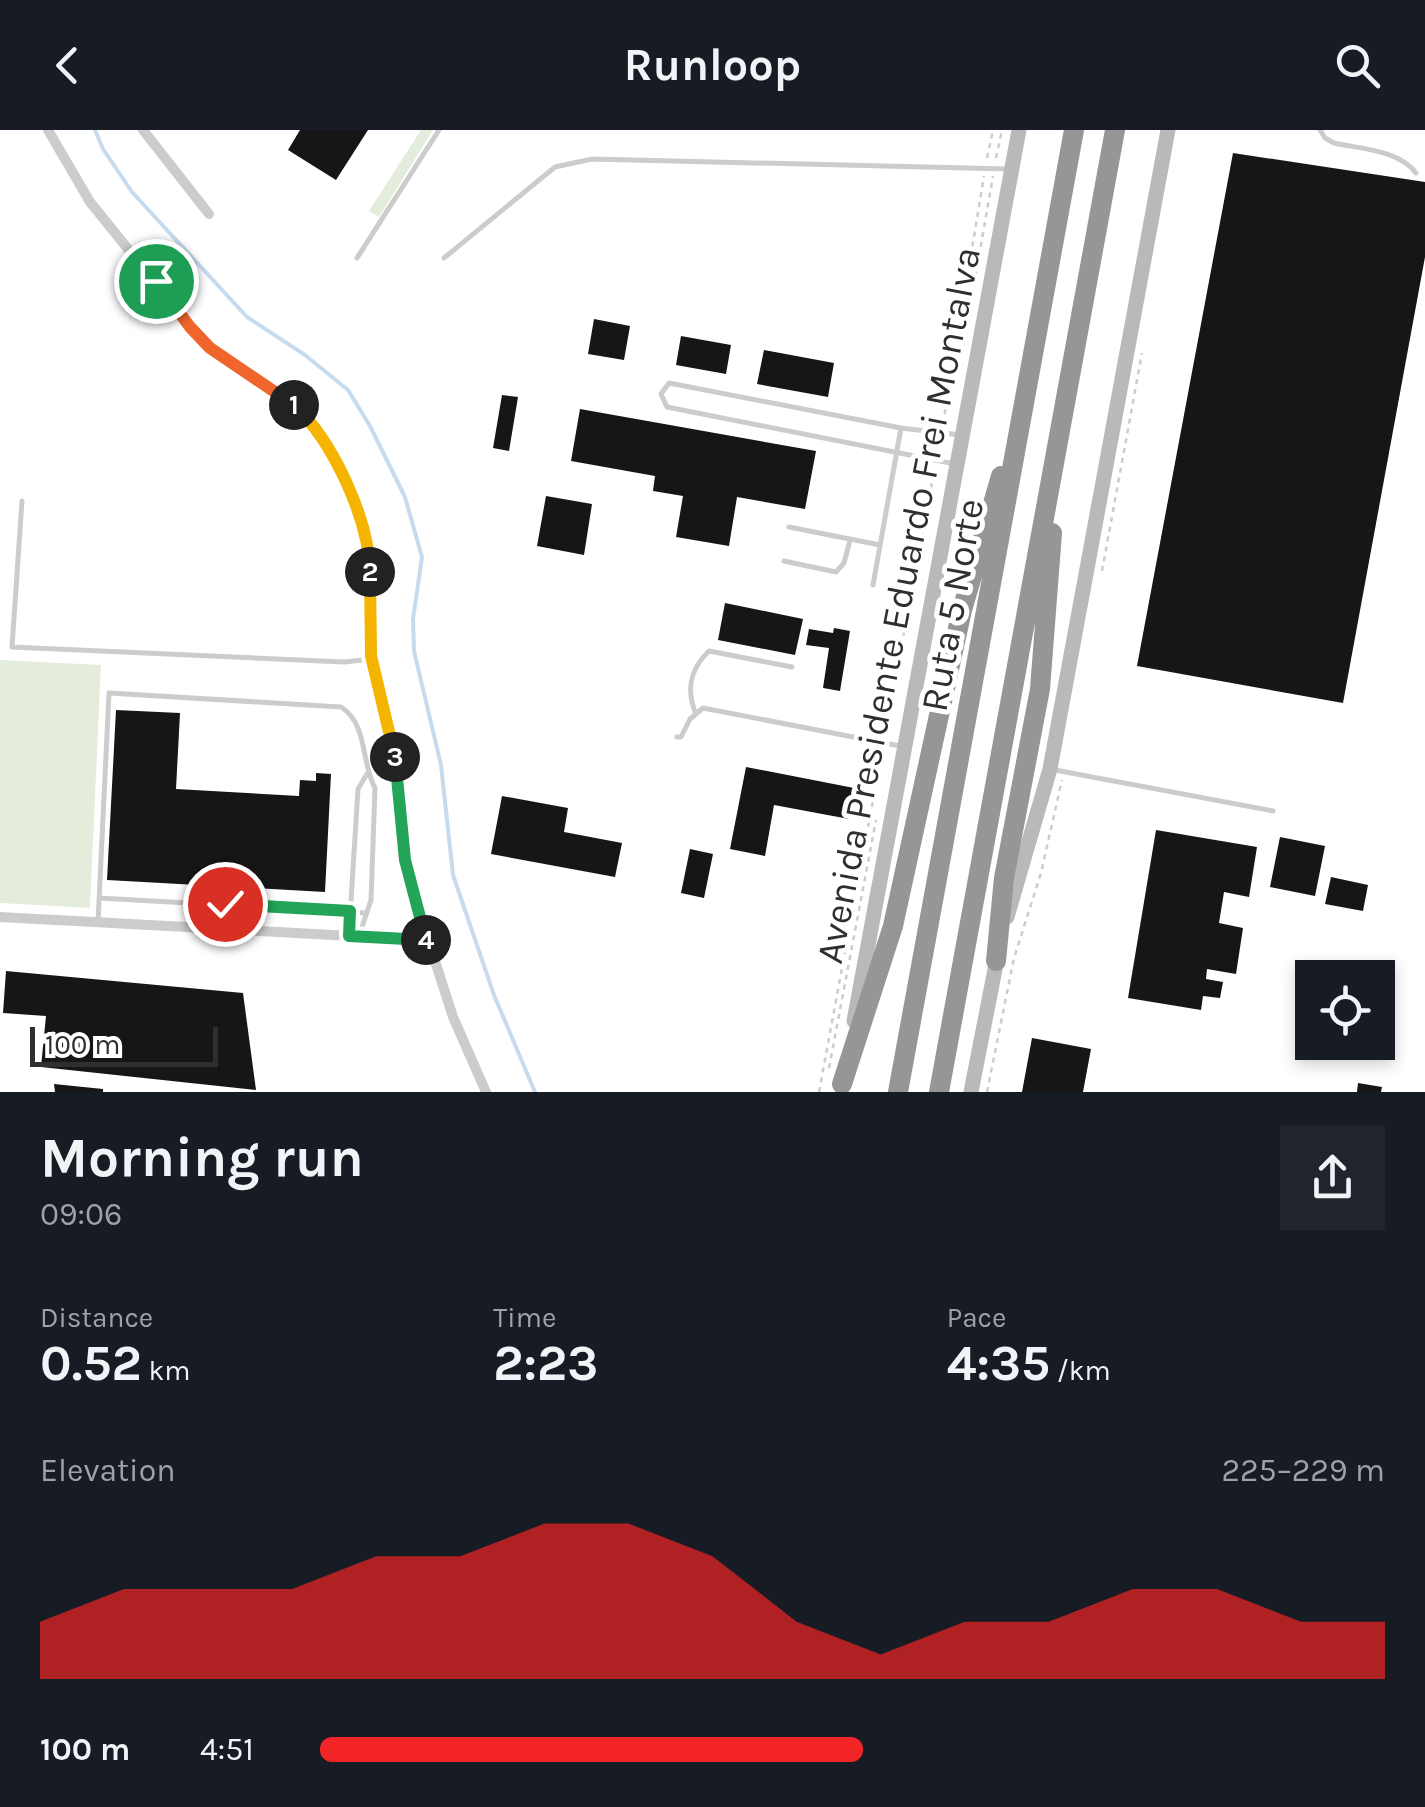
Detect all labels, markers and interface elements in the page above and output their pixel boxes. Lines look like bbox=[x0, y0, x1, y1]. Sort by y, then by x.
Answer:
icon: back bbox=[40, 38, 95, 93]
icon: search bbox=[1330, 38, 1385, 93]
text: Runloop bbox=[624, 39, 801, 91]
pin bbox=[114, 239, 199, 324]
street label: Avenida Presidente Eduardo Frei Montalva bbox=[807, 243, 990, 967]
icon: arrive bbox=[129, 254, 184, 309]
pin: 1 bbox=[269, 380, 319, 430]
text: 1 bbox=[289, 388, 299, 421]
street label: Ruta 5 Norte bbox=[912, 495, 993, 715]
pin: 2 bbox=[345, 547, 395, 597]
text: 2 bbox=[362, 555, 378, 588]
pin: 3 bbox=[370, 732, 420, 782]
text: 3 bbox=[386, 740, 404, 773]
pin bbox=[183, 862, 268, 947]
icon: check bbox=[198, 877, 253, 932]
pin: 4 bbox=[401, 915, 451, 965]
text: 4 bbox=[418, 923, 434, 956]
map controls bbox=[1295, 960, 1395, 1060]
button: locate bbox=[1295, 960, 1395, 1060]
scale bar bbox=[30, 1022, 218, 1066]
text: 100 m bbox=[45, 1028, 120, 1061]
button: share bbox=[1280, 1125, 1385, 1230]
text: Morning run bbox=[40, 1126, 364, 1190]
text: 09:06 bbox=[40, 1196, 122, 1233]
text: Distance bbox=[40, 1301, 153, 1334]
text: Time bbox=[493, 1301, 556, 1334]
text: Pace bbox=[947, 1301, 1006, 1334]
text: 0.52 bbox=[40, 1334, 142, 1393]
text: 2:23 bbox=[493, 1334, 598, 1393]
text: 4:35 bbox=[947, 1334, 1050, 1393]
text: km bbox=[142, 1354, 190, 1387]
text: /km bbox=[1050, 1354, 1111, 1387]
text: Elevation bbox=[40, 1452, 175, 1489]
text: 225–229 m bbox=[1222, 1452, 1385, 1489]
text: 100 m bbox=[40, 1731, 130, 1768]
text: 4:51 bbox=[200, 1731, 254, 1768]

